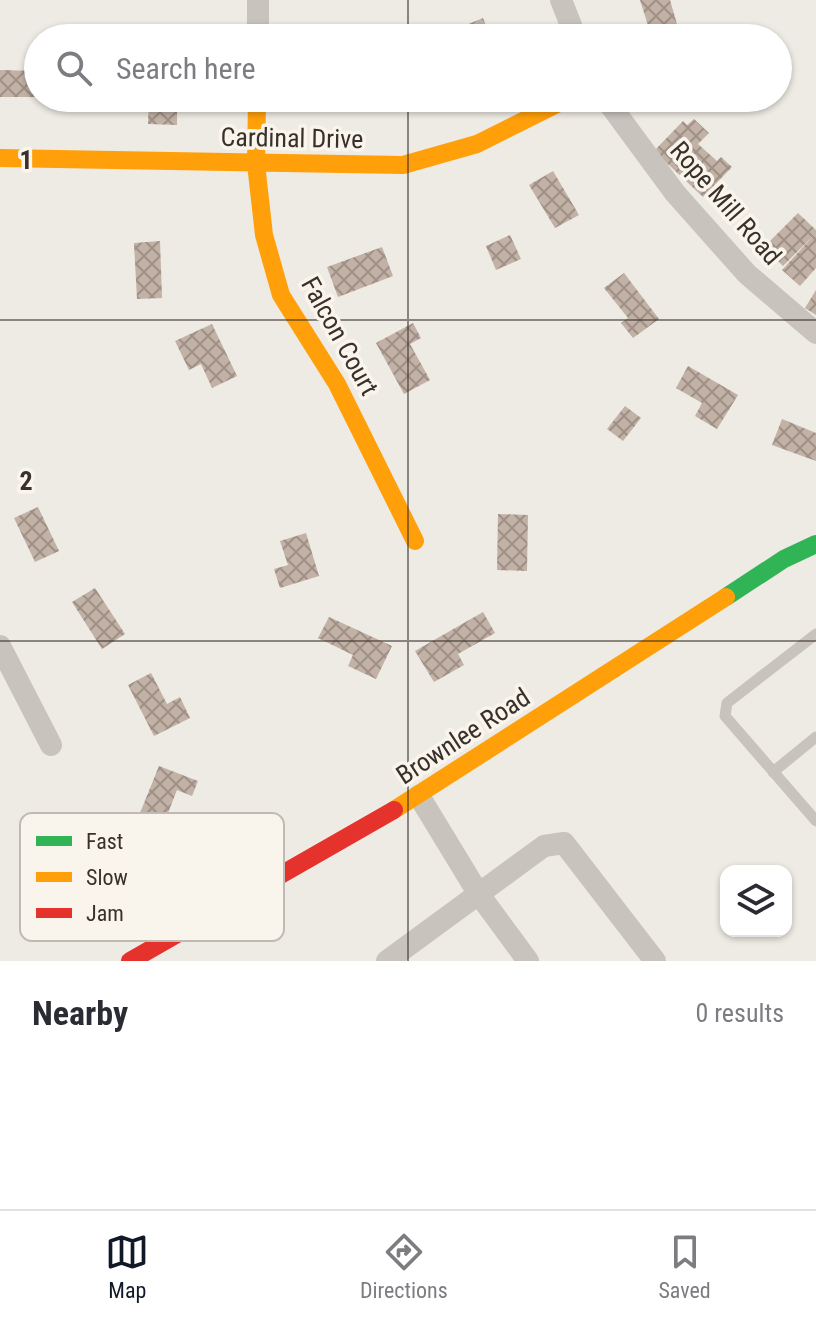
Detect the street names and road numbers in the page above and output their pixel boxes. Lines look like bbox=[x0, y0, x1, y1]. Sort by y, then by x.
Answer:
street label: Cardinal Drive bbox=[220, 122, 364, 154]
street label: Rope Mill Road bbox=[664, 135, 788, 271]
street label: Falcon Court bbox=[295, 272, 385, 400]
street label: Brownlee Road bbox=[391, 682, 535, 790]

